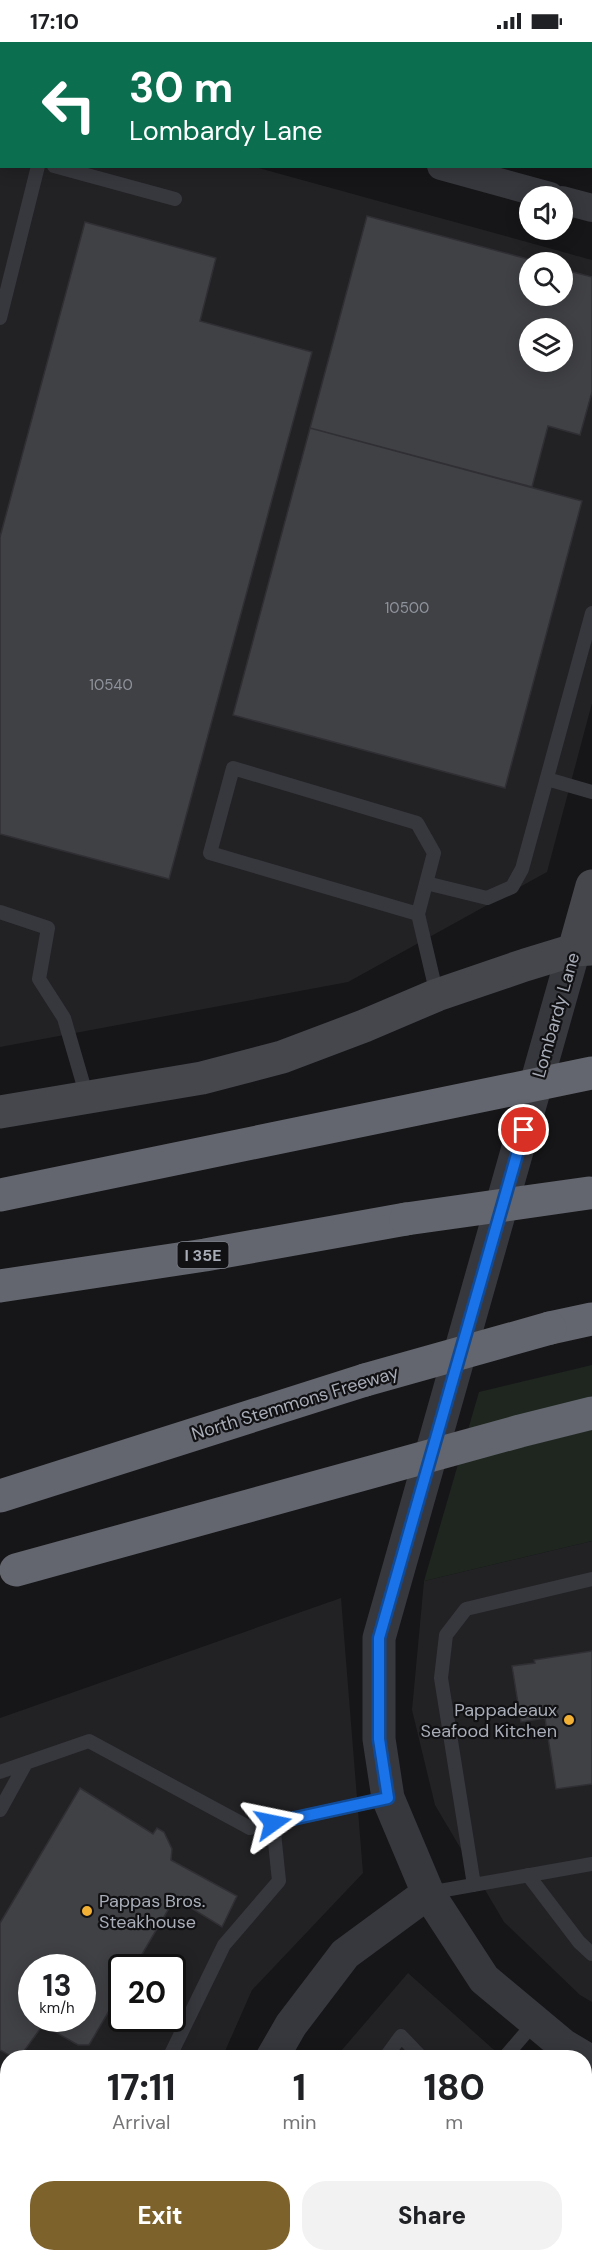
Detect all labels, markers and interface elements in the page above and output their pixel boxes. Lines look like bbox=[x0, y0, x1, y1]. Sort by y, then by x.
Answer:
text: 17:10 bbox=[30, 7, 79, 36]
text: 30 m bbox=[129, 60, 233, 115]
icon: left bbox=[30, 66, 108, 144]
text: Lombardy Lane bbox=[129, 113, 323, 148]
map controls bbox=[519, 186, 573, 372]
button: sound bbox=[519, 186, 573, 240]
button: search bbox=[519, 252, 573, 306]
button: layers bbox=[519, 318, 573, 372]
house number: 10500 bbox=[385, 598, 429, 618]
house number: 10540 bbox=[89, 675, 133, 695]
street label: Lombardy Lane bbox=[527, 950, 585, 1080]
pin bbox=[498, 1104, 549, 1155]
icon: arrive bbox=[507, 1113, 540, 1146]
road number: I 35E bbox=[178, 1242, 228, 1268]
street label: North Stemmons Freeway bbox=[189, 1360, 401, 1446]
place label: Pappadeaux Seafood Kitchen bbox=[421, 1698, 557, 1743]
marker: Pappadeaux Seafood Kitchen bbox=[562, 1713, 576, 1727]
position arrow bbox=[241, 1791, 305, 1855]
place label: Pappas Bros. Steakhouse bbox=[99, 1889, 205, 1934]
marker: Pappas Bros. Steakhouse bbox=[80, 1904, 94, 1918]
speed limit sign: 20 bbox=[108, 1954, 186, 2032]
text: 13 bbox=[42, 1966, 72, 2005]
text: km/h bbox=[39, 1998, 75, 2018]
text: 17:11 bbox=[107, 2064, 175, 2111]
text: 1 bbox=[293, 2064, 306, 2111]
text: 180 bbox=[423, 2064, 485, 2111]
text: Arrival bbox=[112, 2109, 170, 2135]
text: min bbox=[282, 2109, 317, 2135]
text: m bbox=[445, 2109, 463, 2135]
button: Exit bbox=[30, 2181, 290, 2250]
button: Share bbox=[302, 2181, 562, 2250]

